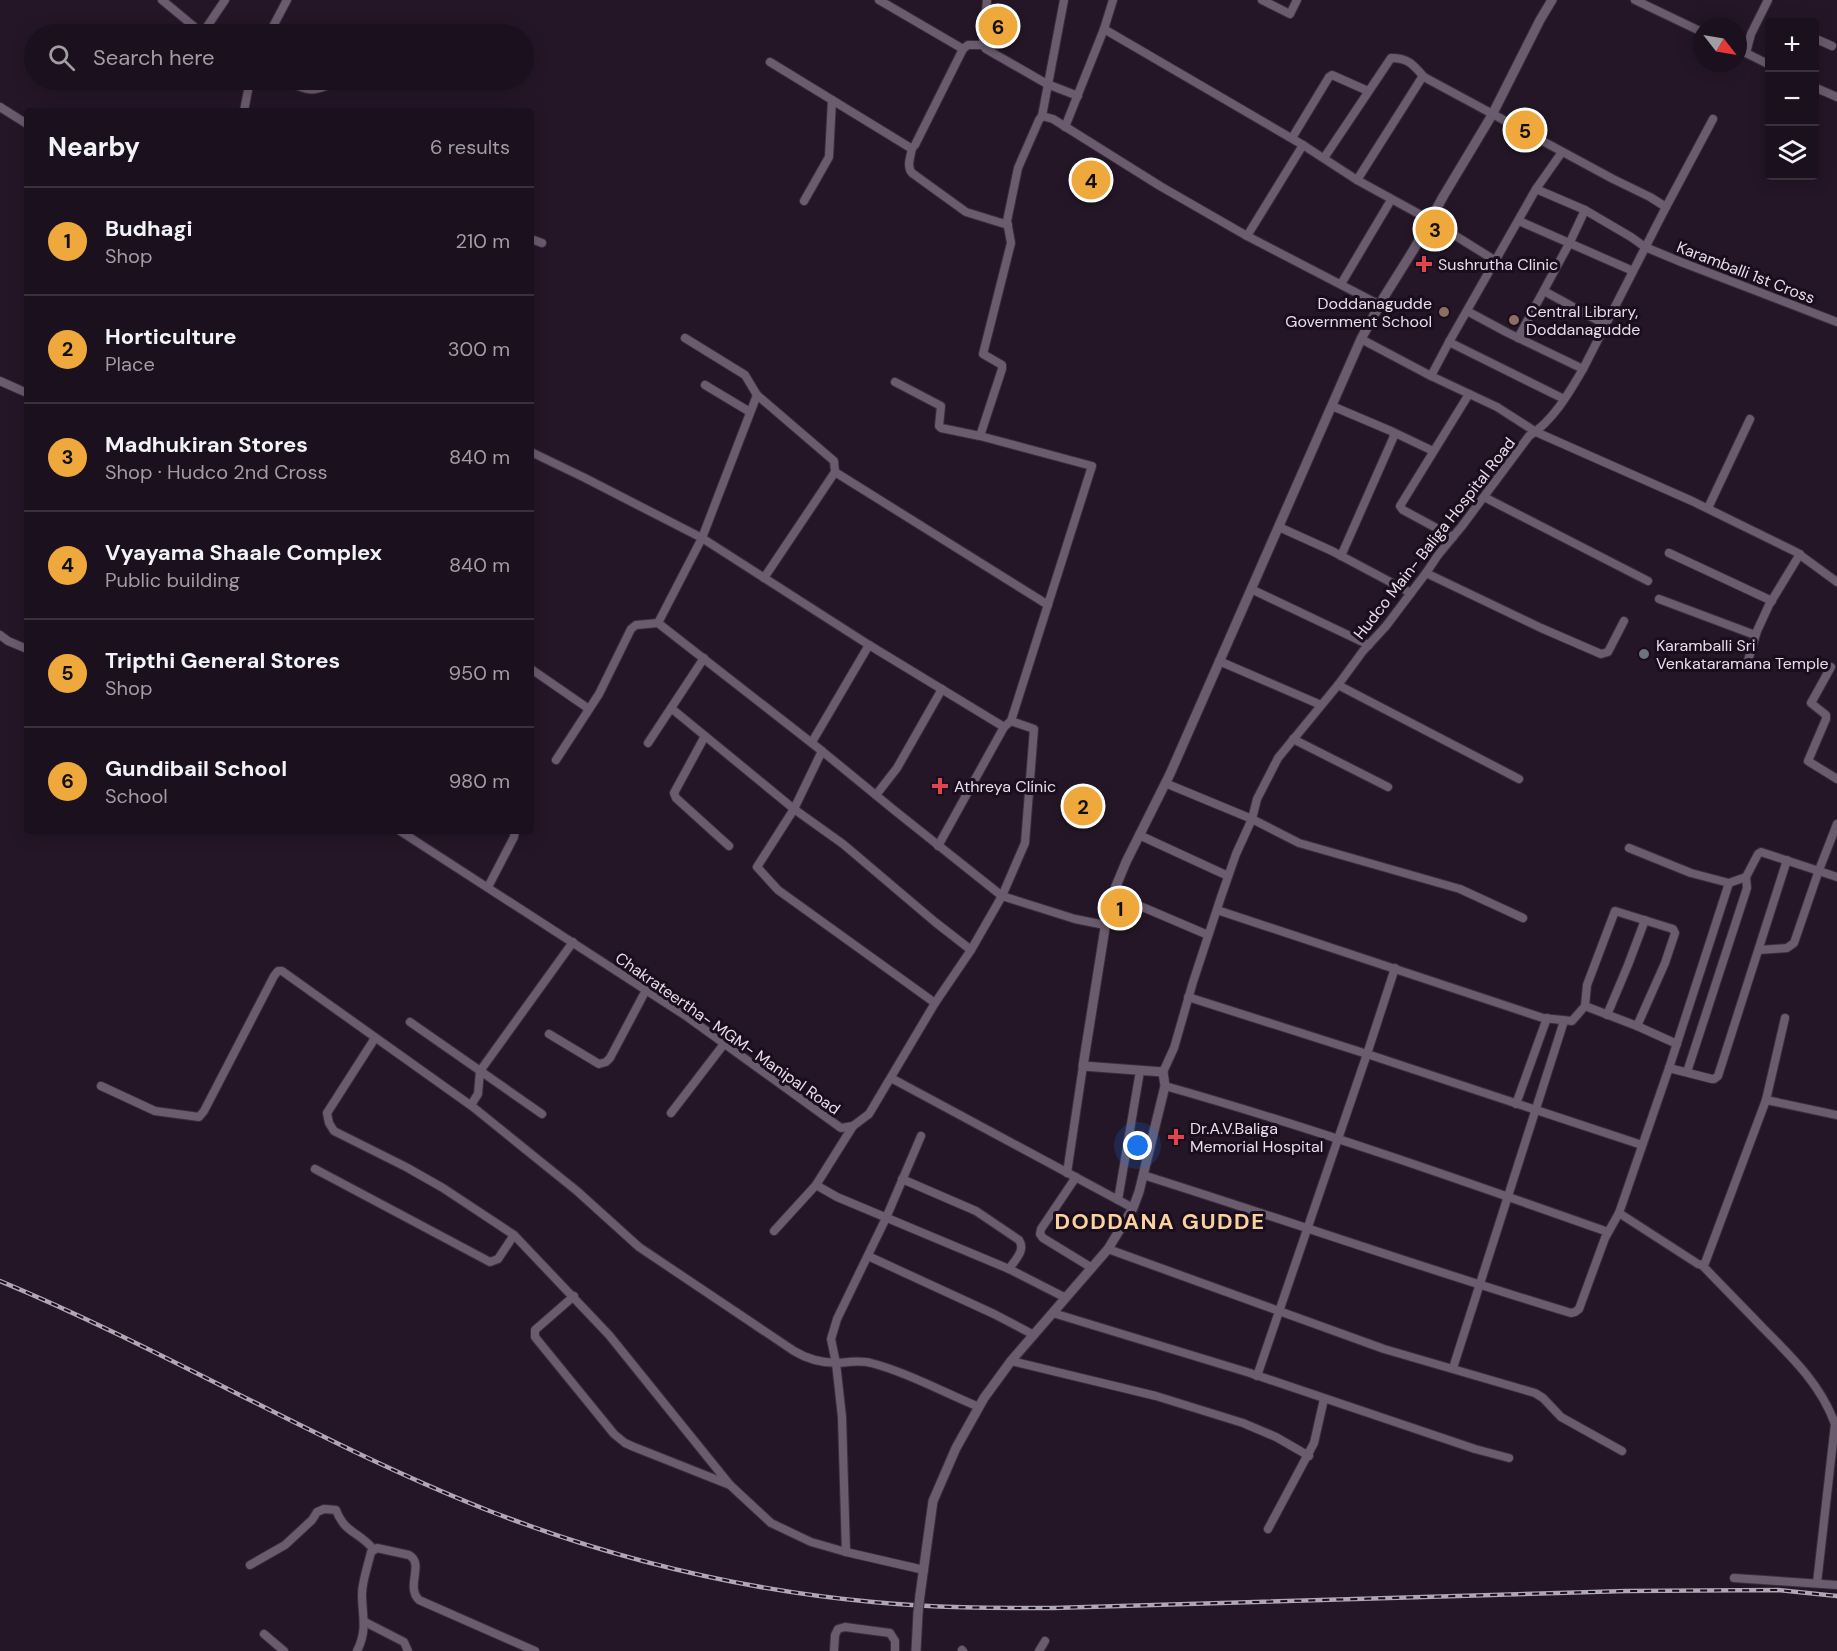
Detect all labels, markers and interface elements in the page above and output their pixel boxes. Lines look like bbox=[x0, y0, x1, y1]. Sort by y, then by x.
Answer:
pin: 6 bbox=[978, 3, 1018, 48]
north arrow bbox=[1693, 18, 1747, 72]
map controls bbox=[1765, 18, 1819, 180]
button: + bbox=[1765, 18, 1819, 72]
search box bbox=[24, 24, 534, 90]
icon: search bbox=[45, 41, 78, 74]
text: Search here bbox=[93, 43, 214, 72]
button: − bbox=[1765, 72, 1819, 126]
pin: 5 bbox=[1506, 108, 1544, 152]
button: layers bbox=[1765, 126, 1819, 180]
text: Nearby bbox=[48, 130, 140, 164]
text: 6 results bbox=[430, 134, 510, 160]
pin: 4 bbox=[1072, 158, 1110, 202]
pin: 3 bbox=[1416, 206, 1454, 252]
text: Budhagi bbox=[105, 214, 193, 243]
text: 1 bbox=[64, 228, 71, 254]
text: 210 m bbox=[455, 228, 510, 254]
street label: Karamballi 1st Cross bbox=[1674, 236, 1818, 308]
text: Shop bbox=[105, 243, 152, 269]
place label: Sushrutha Clinic bbox=[1438, 254, 1558, 275]
marker: Sushrutha Clinic bbox=[1415, 255, 1433, 273]
place label: Doddanagudde Government School bbox=[1285, 293, 1432, 332]
place label: Central Library, Doddanagudde bbox=[1526, 301, 1640, 340]
marker: Doddanagudde Government School bbox=[1437, 305, 1451, 319]
marker: Central Library, Doddanagudde bbox=[1507, 313, 1521, 327]
text: Horticulture bbox=[105, 322, 237, 351]
text: 2 bbox=[62, 336, 73, 362]
text: 300 m bbox=[448, 336, 510, 362]
text: Place bbox=[105, 351, 155, 377]
text: Madhukiran Stores bbox=[105, 430, 308, 459]
street label: Hudco Main- Baliga Hospital Road bbox=[1349, 433, 1520, 644]
text: 3 bbox=[61, 444, 74, 470]
text: 840 m bbox=[449, 444, 510, 470]
text: Shop · Hudco 2nd Cross bbox=[105, 459, 327, 485]
text: Vyayama Shaale Complex bbox=[105, 538, 382, 567]
text: 4 bbox=[61, 552, 74, 578]
text: 840 m bbox=[449, 552, 510, 578]
text: Public building bbox=[105, 567, 240, 593]
place label: Karamballi Sri Venkataramana Temple bbox=[1656, 635, 1829, 674]
text: Tripthi General Stores bbox=[105, 646, 340, 675]
marker: Karamballi Sri Venkataramana Temple bbox=[1637, 647, 1651, 661]
text: 5 bbox=[61, 660, 74, 686]
text: 950 m bbox=[448, 660, 510, 686]
text: Shop bbox=[105, 675, 152, 701]
text: Gundibail School bbox=[105, 754, 287, 783]
text: 6 bbox=[61, 768, 74, 794]
text: 980 m bbox=[449, 768, 510, 794]
place label: Athreya Clinic bbox=[954, 776, 1056, 797]
marker: Athreya Clinic bbox=[931, 777, 949, 795]
text: School bbox=[105, 783, 168, 809]
pin: 2 bbox=[1064, 784, 1102, 828]
pin: 1 bbox=[1100, 886, 1140, 930]
street label: Chakrateertha- MGM- Manipal Road bbox=[611, 947, 844, 1119]
place label: Dr.A.V.Baliga Memorial Hospital bbox=[1190, 1118, 1323, 1157]
marker: Dr.A.V.Baliga Memorial Hospital bbox=[1167, 1128, 1185, 1146]
your location bbox=[1123, 1131, 1152, 1160]
district label: DODDANA GUDDE bbox=[1055, 1207, 1265, 1236]

